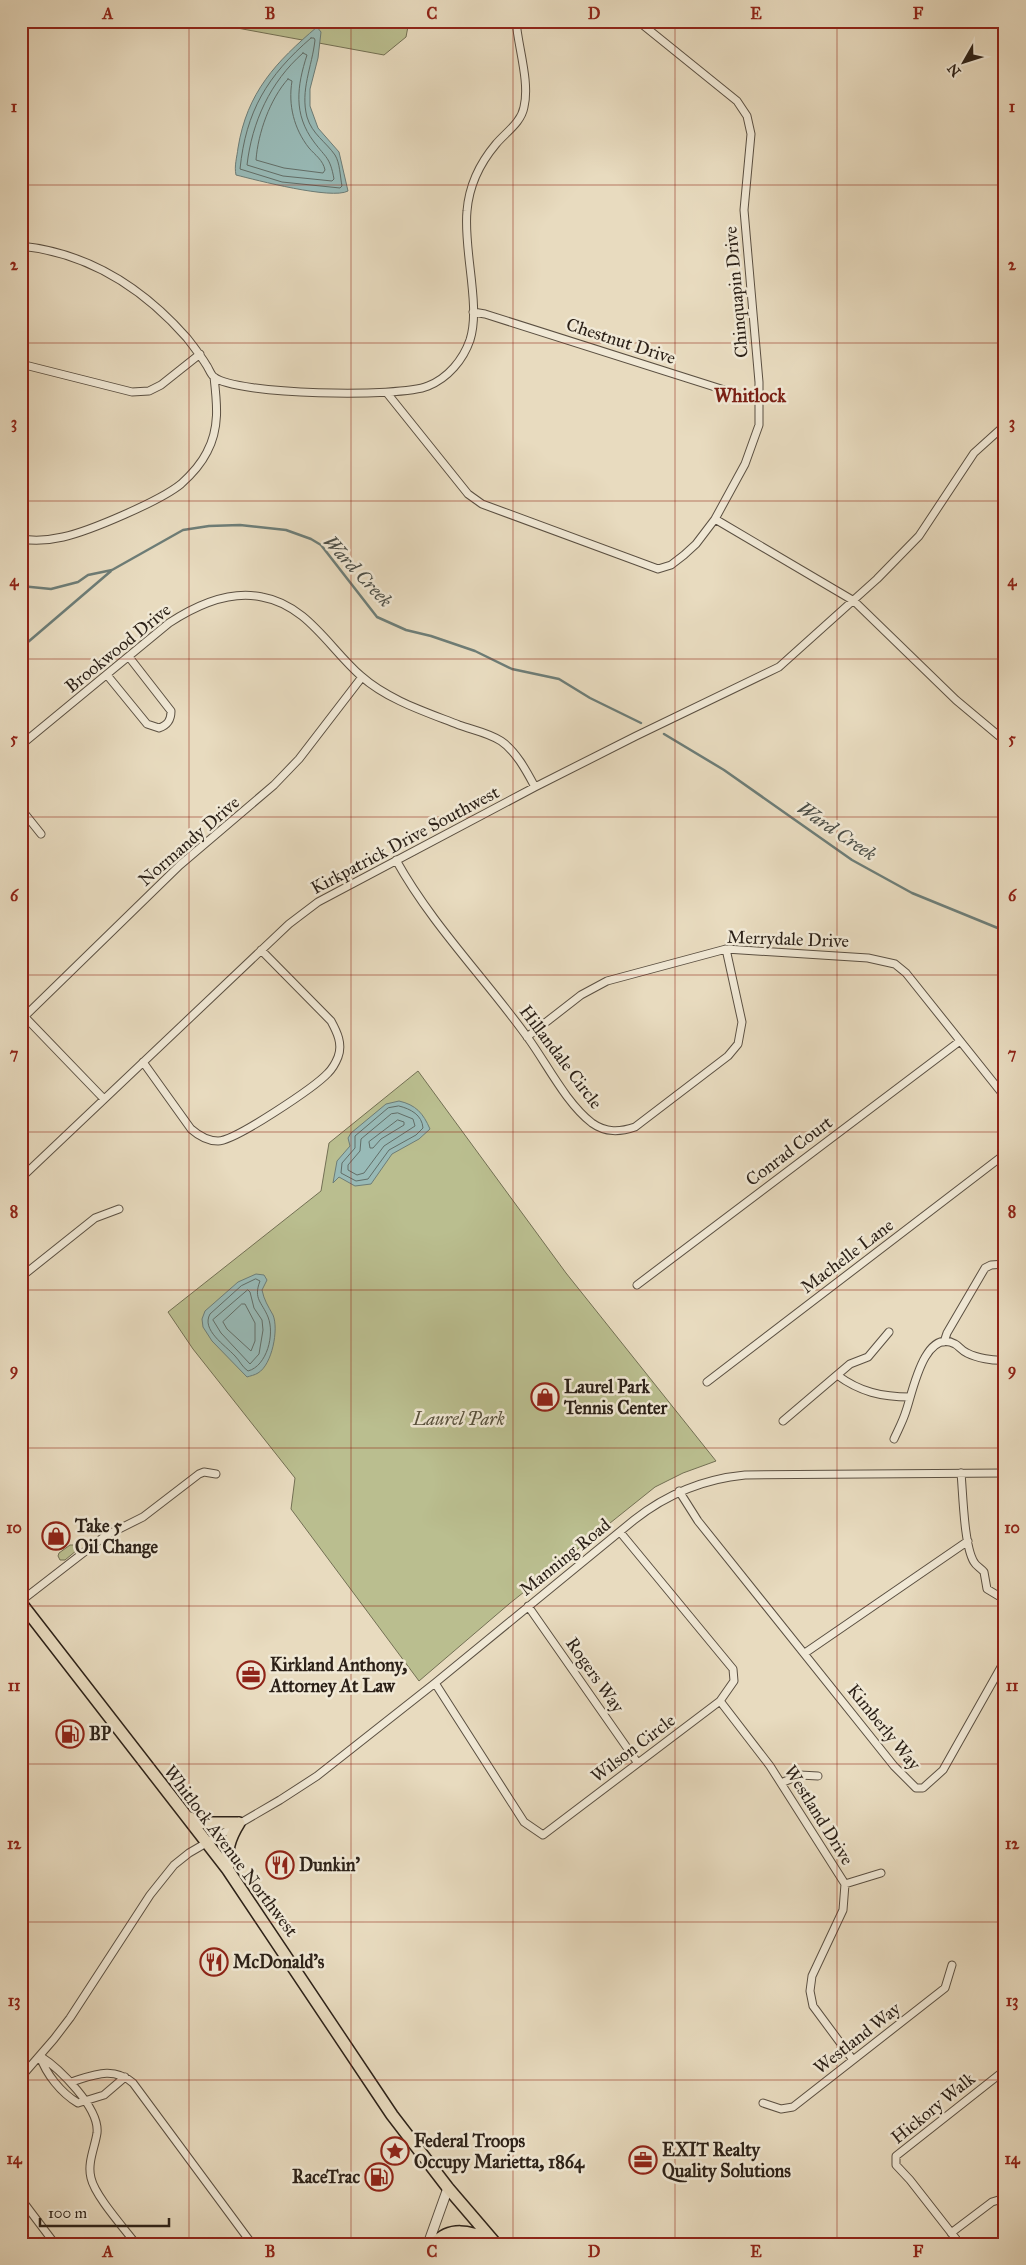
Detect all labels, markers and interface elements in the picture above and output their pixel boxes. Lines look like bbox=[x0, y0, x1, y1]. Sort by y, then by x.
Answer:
text: A bbox=[102, 4, 114, 23]
text: B bbox=[265, 4, 275, 23]
text: C bbox=[427, 4, 438, 23]
text: D bbox=[588, 4, 601, 23]
text: E bbox=[750, 4, 762, 23]
text: F bbox=[913, 4, 924, 23]
north arrow bbox=[938, 38, 988, 88]
text: N bbox=[944, 60, 965, 80]
text: 1 bbox=[11, 97, 18, 116]
text: 1 bbox=[1009, 97, 1016, 116]
street label: Chinquapin Drive bbox=[719, 225, 754, 359]
text: 2 bbox=[10, 255, 19, 274]
text: 2 bbox=[1008, 255, 1017, 274]
street label: Chestnut Drive bbox=[564, 313, 678, 369]
district label: Whitlock bbox=[714, 384, 787, 407]
text: 3 bbox=[11, 413, 17, 433]
text: 3 bbox=[1009, 413, 1015, 433]
water label: Ward Creek bbox=[319, 530, 398, 612]
text: 4 bbox=[10, 571, 20, 591]
text: 4 bbox=[1008, 571, 1018, 591]
street label: Brookwood Drive bbox=[61, 599, 175, 697]
text: 5 bbox=[10, 729, 18, 748]
text: 5 bbox=[1008, 729, 1016, 748]
street label: Kirkpatrick Drive Southwest bbox=[307, 781, 503, 899]
street label: Normandy Drive bbox=[134, 791, 244, 891]
water label: Ward Creek bbox=[793, 796, 881, 866]
text: 6 bbox=[10, 886, 19, 905]
text: 6 bbox=[1008, 886, 1017, 905]
street label: Merrydale Drive bbox=[727, 926, 849, 952]
street label: Hillandale Circle bbox=[515, 1001, 607, 1113]
text: 7 bbox=[10, 1044, 19, 1063]
text: 7 bbox=[1008, 1044, 1017, 1063]
street label: Conrad Court bbox=[741, 1111, 837, 1191]
text: 8 bbox=[10, 1202, 18, 1221]
text: 8 bbox=[1008, 1202, 1016, 1221]
street label: Machelle Lane bbox=[796, 1214, 898, 1298]
text: 9 bbox=[10, 1360, 18, 1380]
text: 9 bbox=[1008, 1360, 1016, 1380]
place label: Laurel Park Tennis Center bbox=[563, 1376, 669, 1419]
shop icon: Laurel Park Tennis Center bbox=[530, 1382, 560, 1412]
park label: Laurel Park bbox=[412, 1408, 505, 1430]
street label: Manning Road bbox=[515, 1514, 616, 1601]
place label: Take 5 Oil Change bbox=[74, 1515, 158, 1559]
text: 10 bbox=[6, 1518, 22, 1537]
text: 10 bbox=[1004, 1518, 1020, 1537]
shop icon: Take 5 Oil Change bbox=[41, 1521, 71, 1551]
street label: Rogers Way bbox=[560, 1633, 629, 1718]
place label: Kirkland Anthony, Attorney At Law bbox=[269, 1654, 407, 1698]
office icon: Kirkland Anthony, Attorney At Law bbox=[236, 1660, 266, 1690]
text: 11 bbox=[8, 1676, 21, 1695]
text: 11 bbox=[1006, 1676, 1019, 1695]
street label: Kimberly Way bbox=[843, 1679, 926, 1775]
street label: Wilson Circle bbox=[586, 1709, 680, 1787]
fuel station icon: BP bbox=[55, 1719, 85, 1749]
place label: BP bbox=[89, 1723, 112, 1745]
street label: Whitlock Avenue Northwest bbox=[159, 1761, 303, 1942]
street label: Westland Drive bbox=[780, 1761, 858, 1869]
text: 12 bbox=[7, 1834, 22, 1853]
text: 12 bbox=[1005, 1834, 1020, 1853]
restaurant icon: Dunkin' bbox=[265, 1850, 295, 1880]
place label: Dunkin' bbox=[299, 1854, 361, 1876]
restaurant icon: McDonald's bbox=[199, 1947, 229, 1977]
place label: McDonald's bbox=[233, 1951, 325, 1973]
text: 13 bbox=[8, 1991, 20, 2011]
text: 13 bbox=[1006, 1991, 1018, 2011]
street label: Westland Way bbox=[809, 1997, 905, 2079]
street label: Hickory Walk bbox=[887, 2067, 980, 2148]
place label: Federal Troops Occupy Marietta, 1864 bbox=[414, 2130, 585, 2174]
place icon: Federal Troops Occupy Marietta, 1864 bbox=[380, 2136, 410, 2166]
place label: EXIT Realty Quality Solutions bbox=[662, 2139, 791, 2183]
office icon: EXIT Realty Quality Solutions bbox=[628, 2145, 658, 2175]
text: 14 bbox=[6, 2149, 23, 2169]
text: 14 bbox=[1004, 2149, 1021, 2169]
fuel station icon: RaceTrac bbox=[364, 2162, 394, 2192]
place label: RaceTrac bbox=[292, 2166, 360, 2188]
scale bar bbox=[40, 2195, 169, 2227]
text: 100 m bbox=[48, 2204, 88, 2222]
text: A bbox=[102, 2242, 114, 2261]
text: B bbox=[265, 2242, 275, 2261]
text: C bbox=[427, 2242, 438, 2261]
text: D bbox=[588, 2242, 601, 2261]
text: E bbox=[750, 2242, 762, 2261]
text: F bbox=[913, 2242, 924, 2261]

